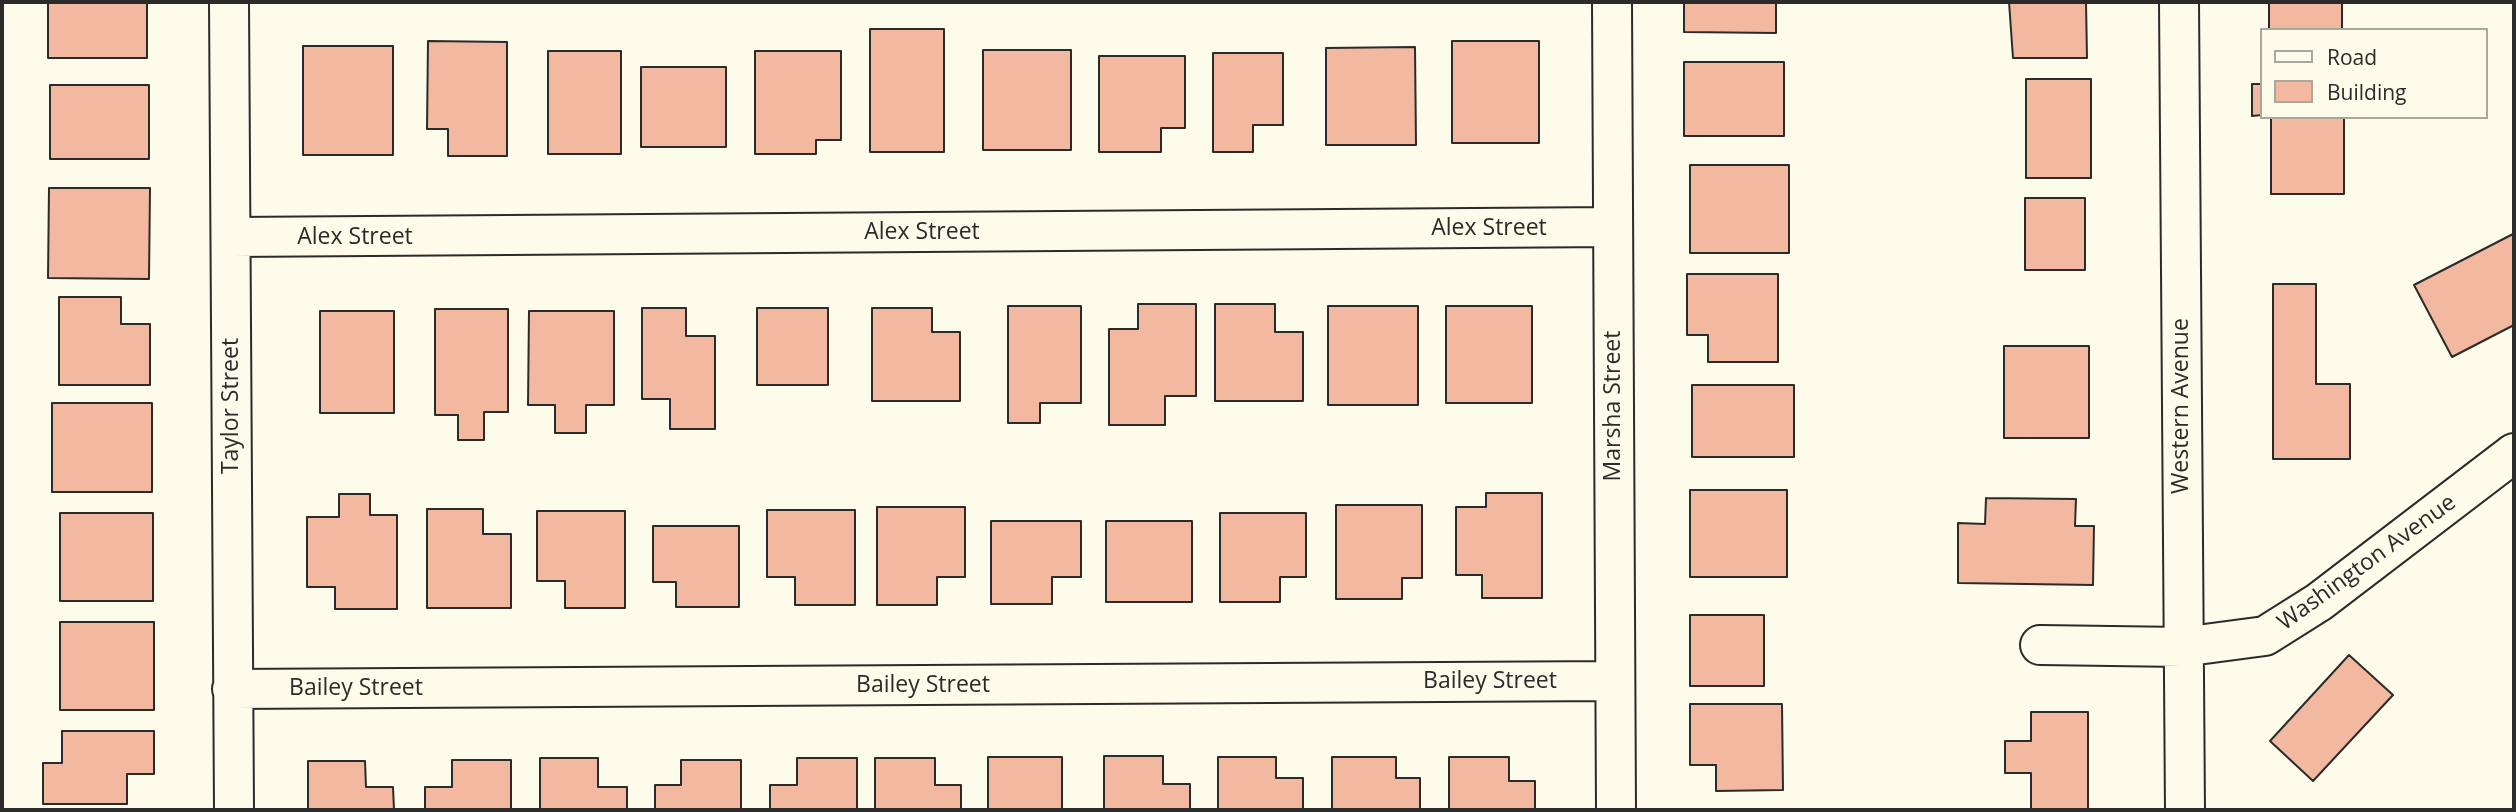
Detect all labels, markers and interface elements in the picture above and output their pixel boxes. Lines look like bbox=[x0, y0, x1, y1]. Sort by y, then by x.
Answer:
legend bbox=[2260, 28, 2488, 119]
text: Road bbox=[2327, 43, 2377, 71]
text: Building bbox=[2327, 78, 2406, 106]
street label: Alex Street bbox=[1431, 214, 1547, 242]
street label: Alex Street bbox=[864, 218, 980, 246]
street label: Alex Street bbox=[297, 223, 413, 251]
street label: Western Avenue bbox=[2167, 318, 2195, 494]
street label: Marsha Street bbox=[1599, 331, 1627, 481]
street label: Taylor Street bbox=[217, 338, 245, 474]
street label: Washington Avenue bbox=[2272, 489, 2462, 637]
street label: Bailey Street bbox=[1423, 667, 1557, 695]
street label: Bailey Street bbox=[856, 671, 990, 699]
street label: Bailey Street bbox=[289, 674, 423, 702]

